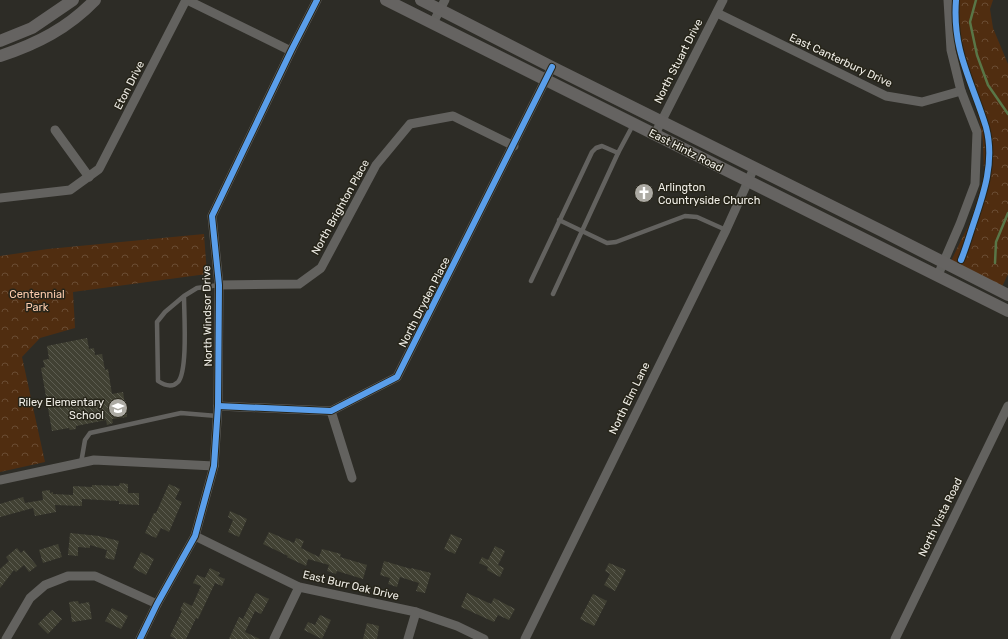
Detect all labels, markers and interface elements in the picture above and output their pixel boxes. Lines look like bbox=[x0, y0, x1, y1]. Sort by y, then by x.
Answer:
street label: North Stuart Drive bbox=[651, 17, 705, 106]
street label: East Canterbury Drive bbox=[787, 31, 894, 90]
street label: Eton Drive bbox=[112, 59, 147, 112]
street label: East Hintz Road bbox=[647, 126, 725, 175]
street label: North Brighton Place bbox=[309, 157, 372, 257]
place label: Arlington Countryside Church bbox=[658, 181, 760, 207]
church icon: Arlington Countryside Church bbox=[633, 182, 655, 204]
street label: North Dryden Place bbox=[396, 255, 453, 350]
street label: North Windsor Drive bbox=[200, 265, 215, 367]
park label: Centennial Park bbox=[9, 288, 65, 314]
street label: North Elm Lane bbox=[606, 360, 653, 436]
place label: Riley Elementary School bbox=[18, 396, 104, 422]
school or university icon: Riley Elementary School bbox=[107, 397, 129, 419]
street label: North Vista Road bbox=[916, 476, 965, 559]
street label: East Burr Oak Drive bbox=[301, 568, 400, 603]

